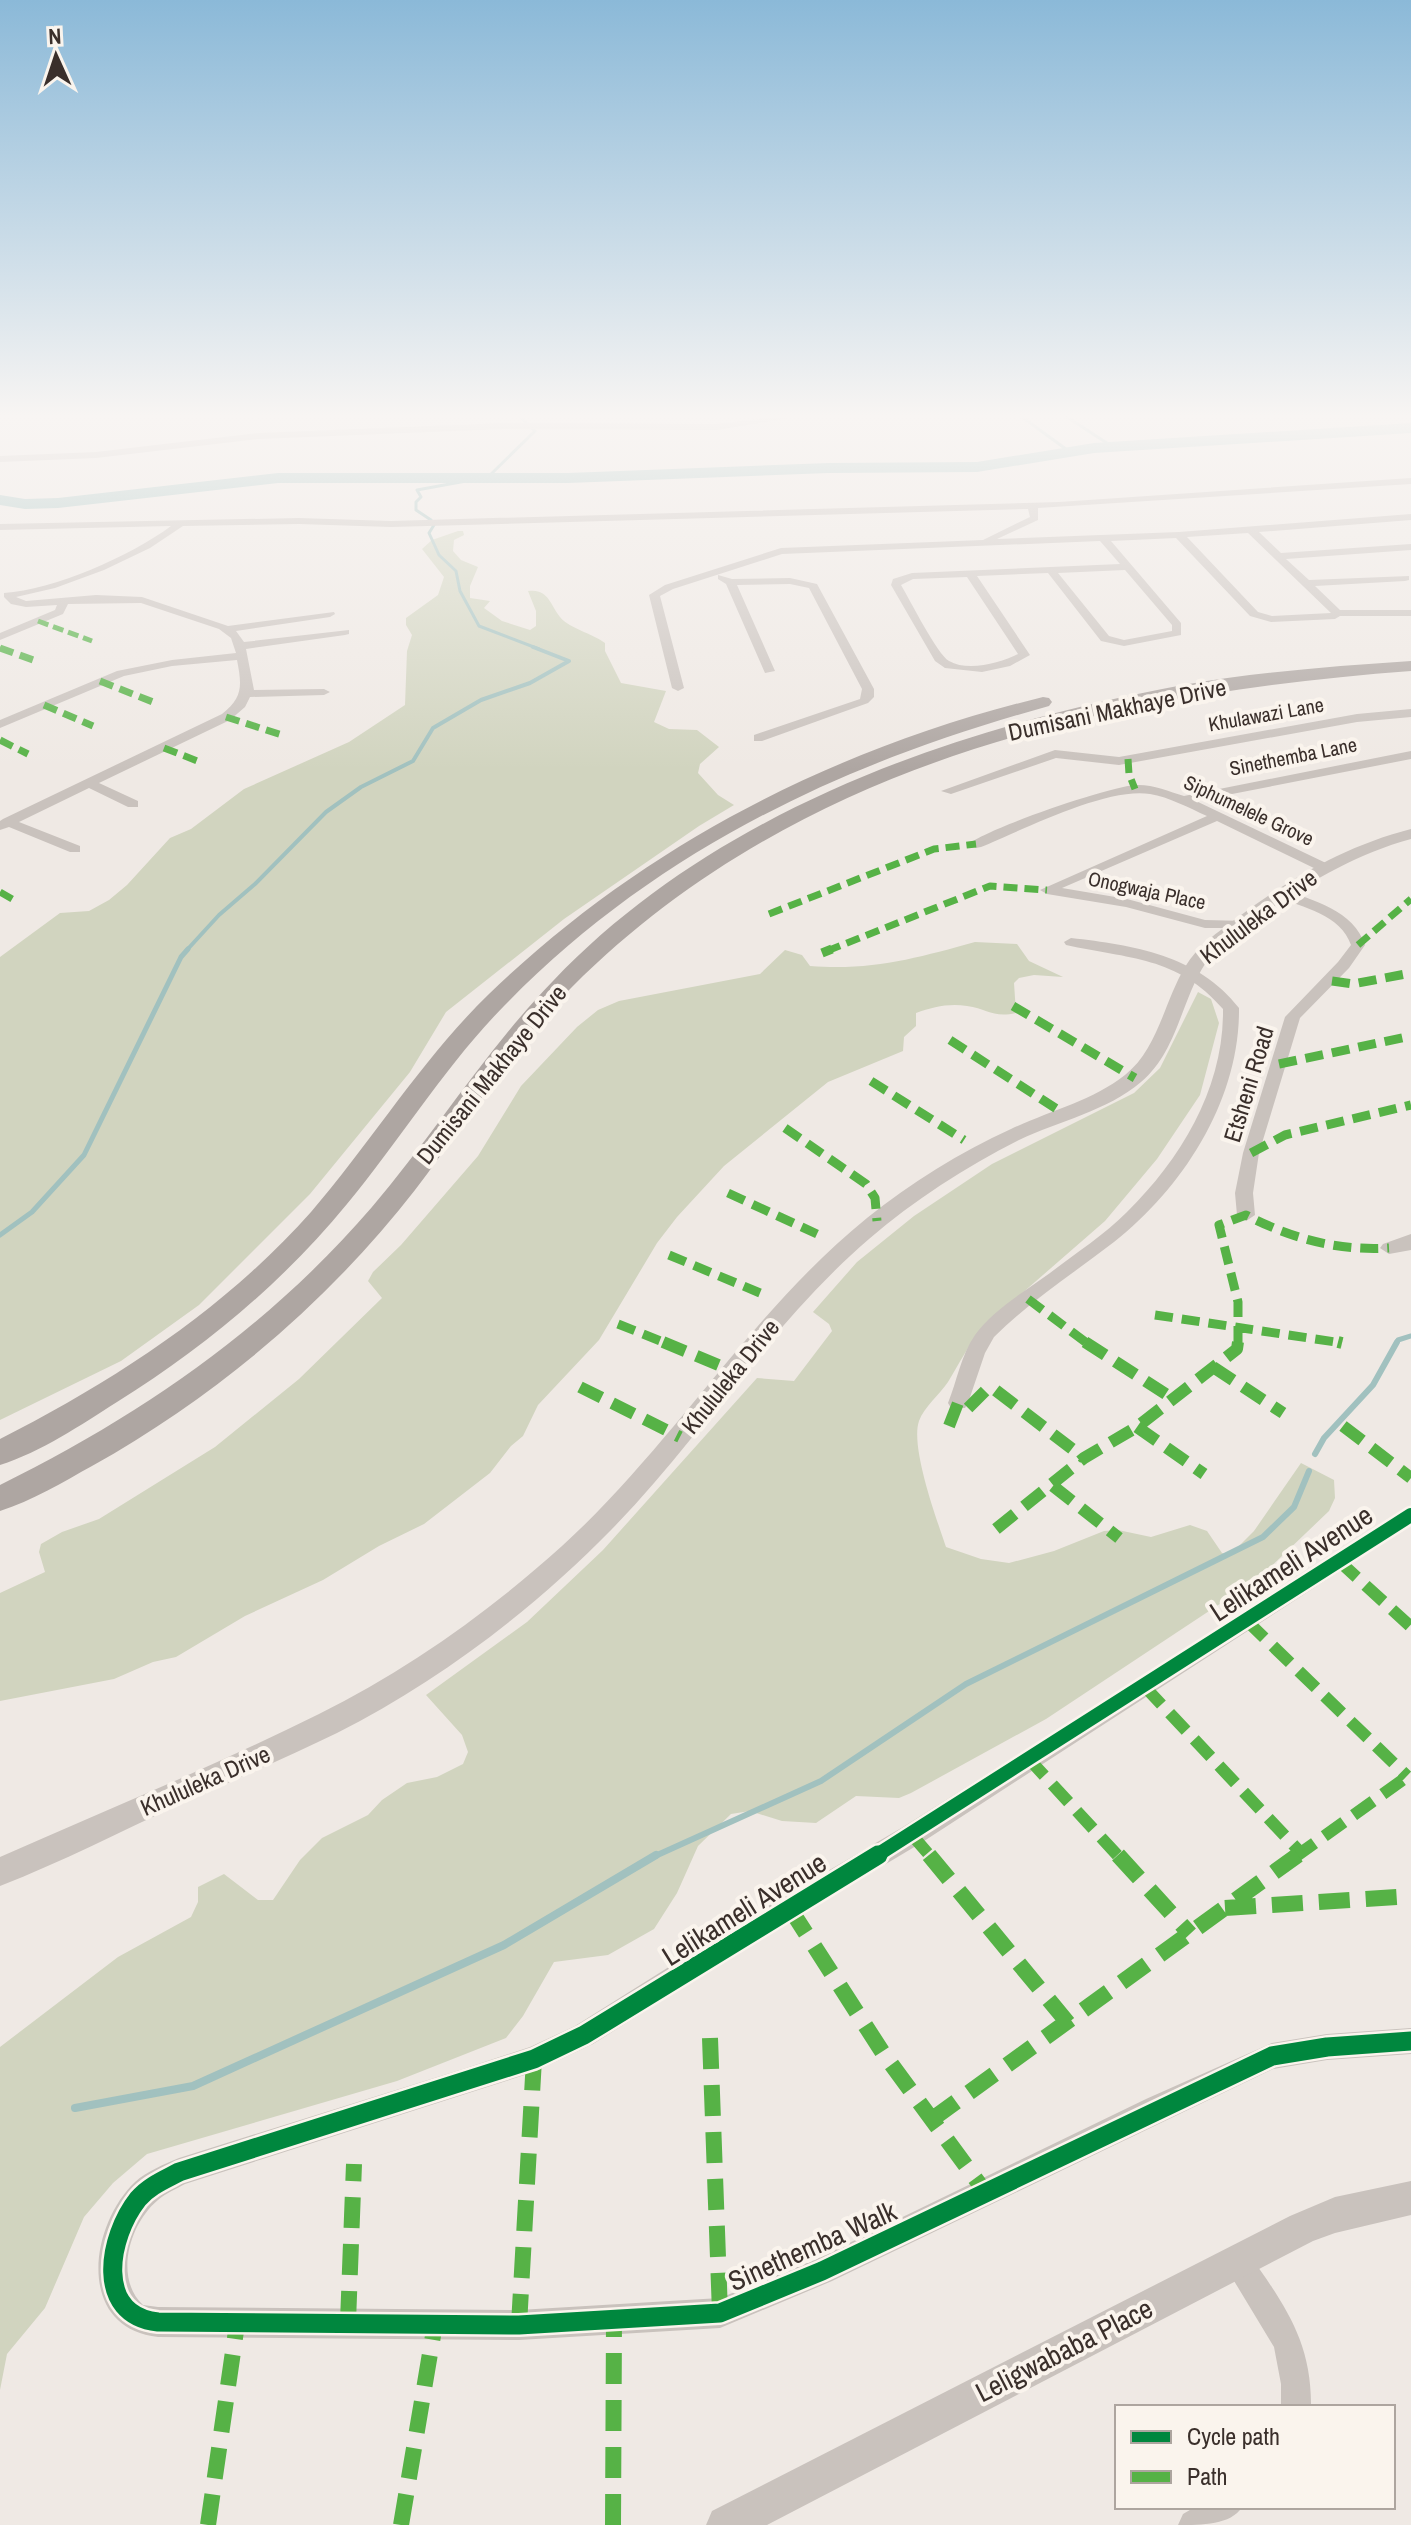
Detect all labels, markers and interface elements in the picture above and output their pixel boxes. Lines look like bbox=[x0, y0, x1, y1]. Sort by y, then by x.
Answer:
north arrow bbox=[16, 16, 96, 96]
text: N bbox=[48, 21, 62, 51]
street label: Dumisani Makhaye Drive bbox=[1005, 670, 1229, 748]
street label: Khulawazi Lane bbox=[1206, 691, 1326, 737]
street label: Sinethemba Lane bbox=[1227, 730, 1359, 782]
street label: Siphumelele Grove bbox=[1180, 768, 1318, 852]
street label: Khululeka Drive bbox=[1193, 861, 1323, 971]
street label: Onogwaja Place bbox=[1086, 864, 1208, 916]
street label: Dumisani Makhaye Drive bbox=[409, 978, 573, 1170]
street label: Etsheni Road bbox=[1215, 1022, 1281, 1146]
street label: Khululeka Drive bbox=[674, 1312, 786, 1440]
street label: Lelikameli Avenue bbox=[1202, 1496, 1380, 1630]
street label: Khululeka Drive bbox=[135, 1737, 275, 1823]
street label: Lelikameli Avenue bbox=[655, 1843, 833, 1975]
street label: Sinethemba Walk bbox=[722, 2192, 903, 2300]
street label: Leligwababa Place bbox=[969, 2289, 1159, 2411]
legend bbox=[1115, 2405, 1395, 2509]
text: Cycle path bbox=[1187, 2420, 1280, 2452]
text: Path bbox=[1187, 2460, 1228, 2492]

